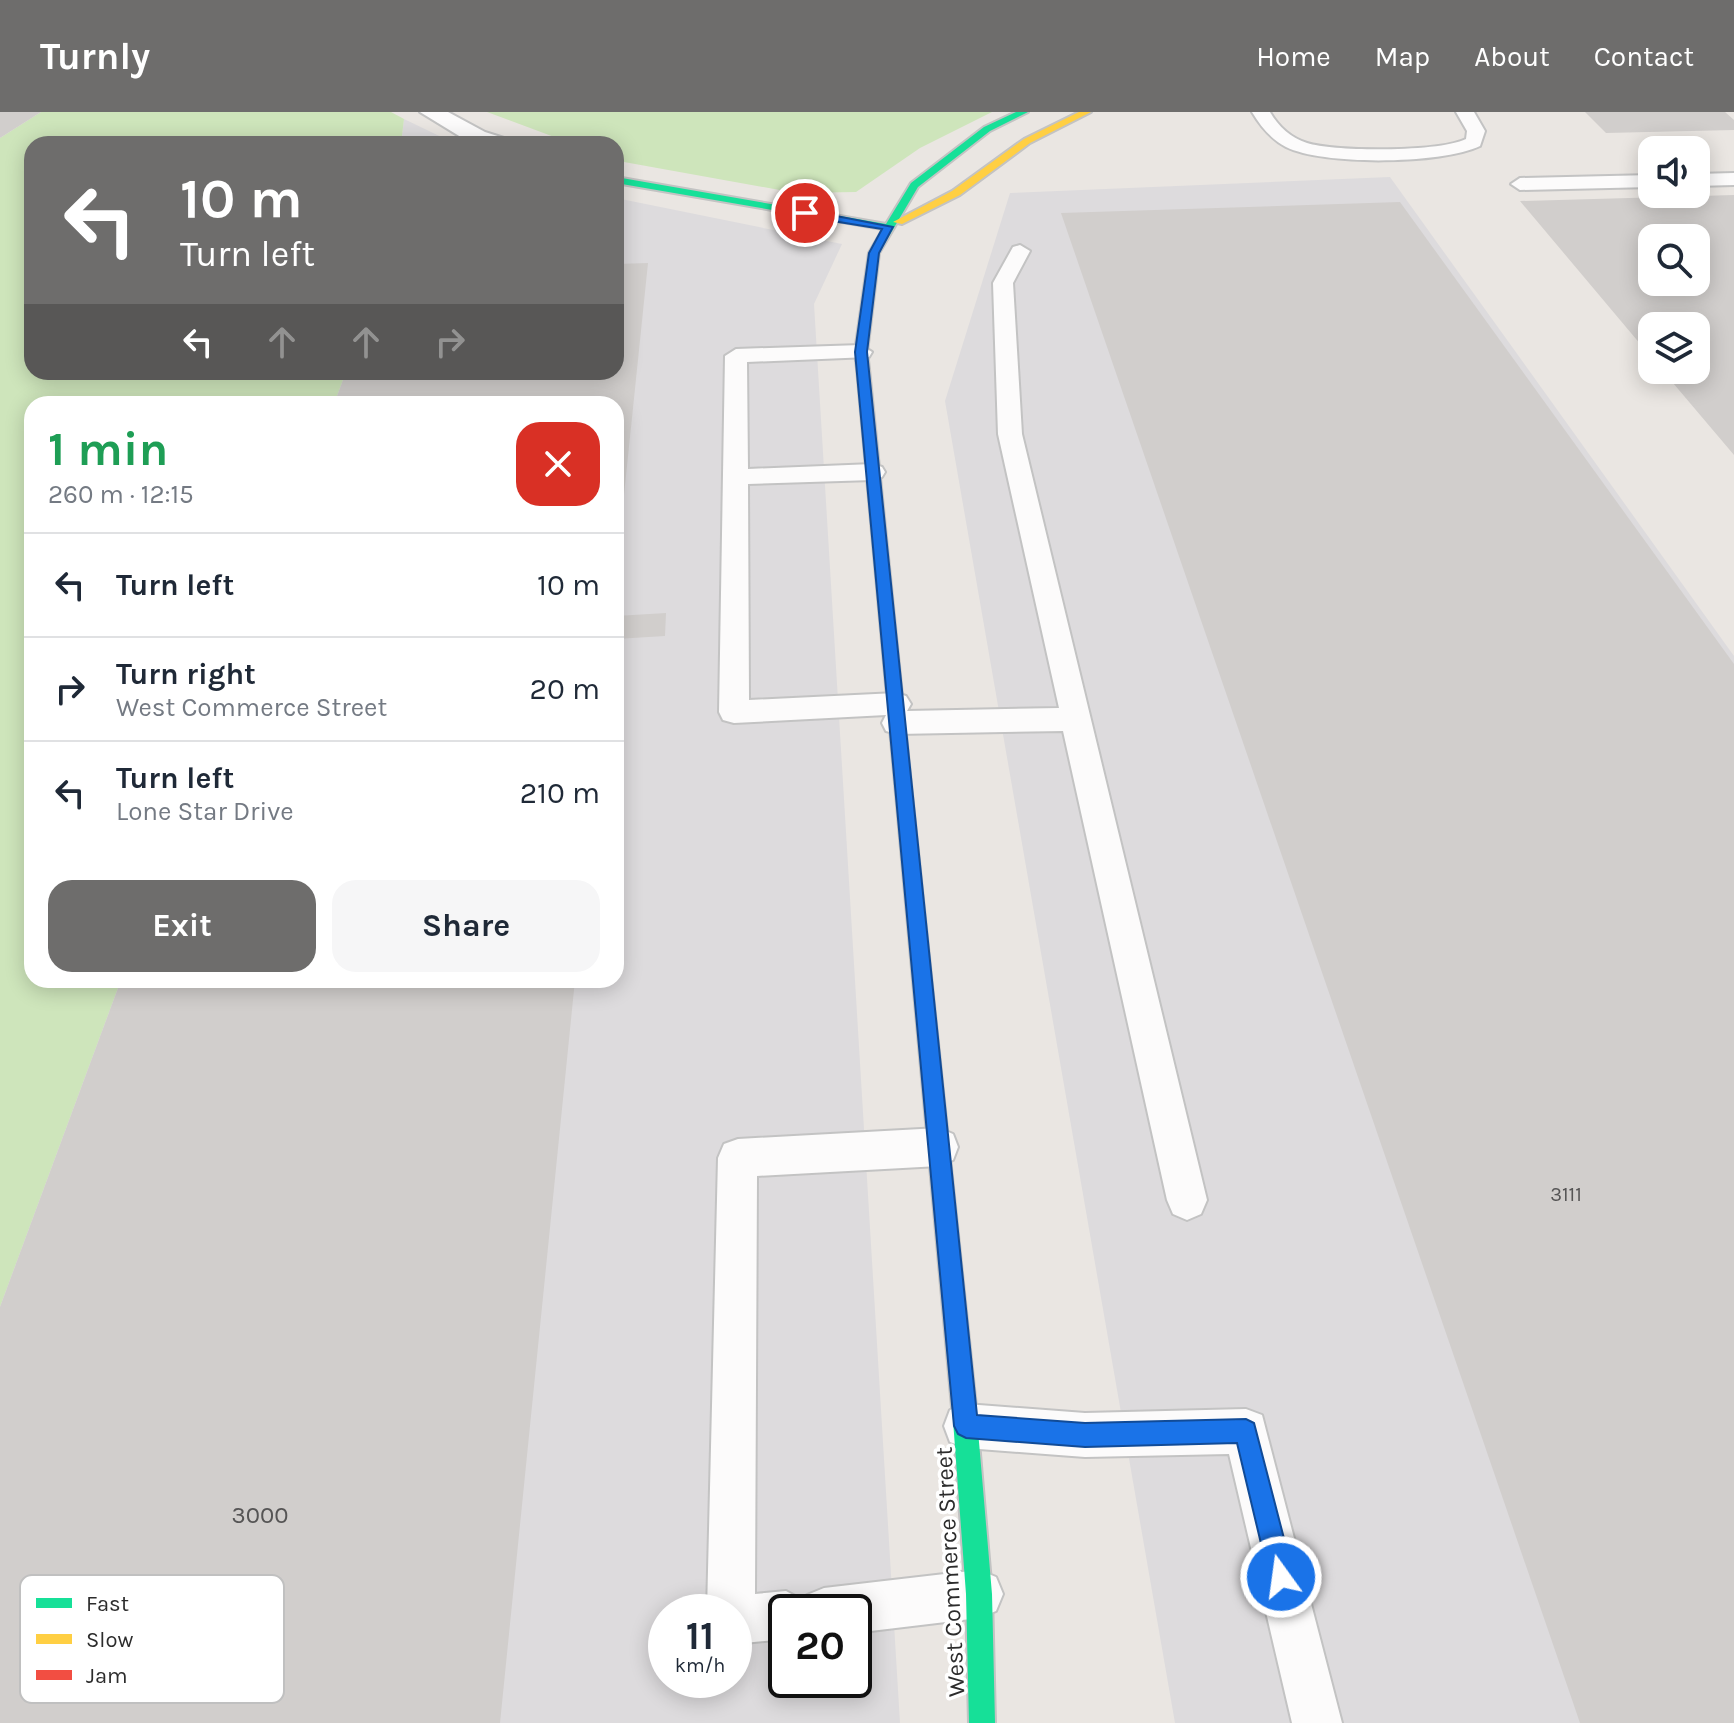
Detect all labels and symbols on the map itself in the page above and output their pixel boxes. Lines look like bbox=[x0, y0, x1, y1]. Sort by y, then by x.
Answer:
pin bbox=[771, 179, 839, 247]
house number: 3111 bbox=[1550, 1183, 1582, 1206]
street label: West Commerce Street bbox=[929, 1446, 971, 1698]
house number: 3000 bbox=[232, 1501, 288, 1529]
position arrow bbox=[1239, 1535, 1323, 1619]
legend bbox=[20, 1575, 284, 1703]
text: Fast bbox=[86, 1591, 129, 1617]
speed limit sign: 20 bbox=[768, 1594, 872, 1698]
text: Slow bbox=[86, 1627, 133, 1653]
text: Jam bbox=[86, 1663, 128, 1689]

